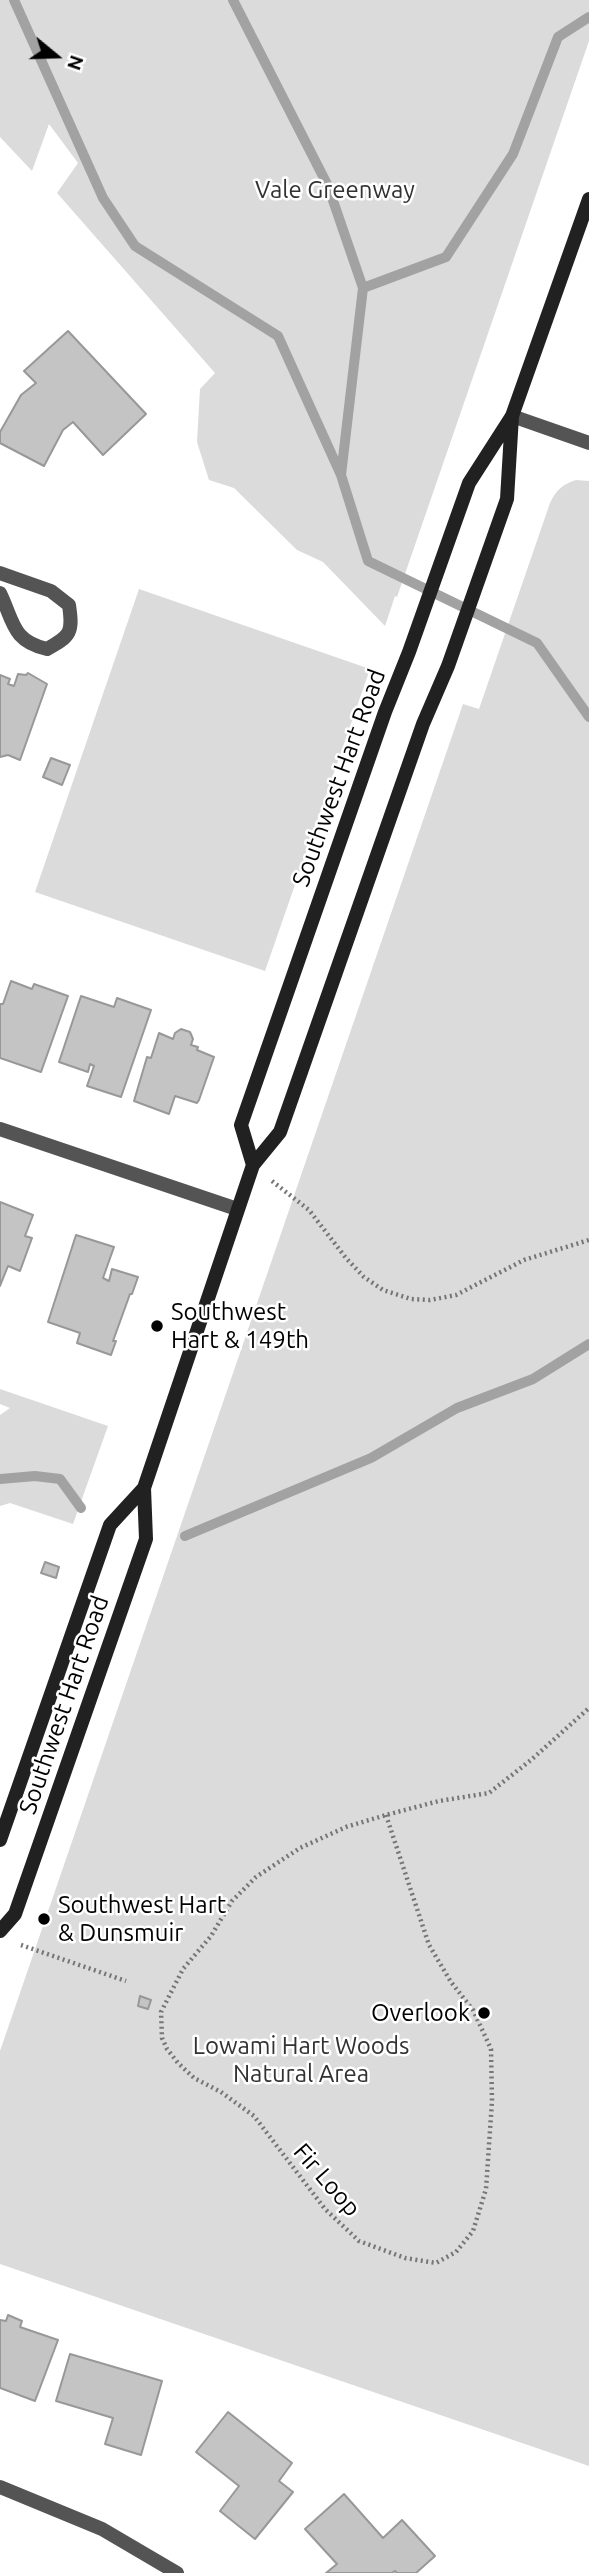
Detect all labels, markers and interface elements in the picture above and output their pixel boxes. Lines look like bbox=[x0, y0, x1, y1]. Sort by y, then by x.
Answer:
north arrow bbox=[21, 21, 91, 91]
text: N bbox=[63, 53, 89, 73]
park label: Vale Greenway bbox=[255, 176, 415, 204]
street label: Southwest Hart Road bbox=[286, 665, 392, 891]
place label: Southwest Hart & 149th bbox=[171, 1298, 309, 1354]
marker: Southwest Hart & 149th bbox=[149, 1318, 165, 1334]
street label: Southwest Hart Road bbox=[13, 1592, 115, 1818]
place label: Southwest Hart & Dunsmuir bbox=[58, 1891, 226, 1947]
marker: Southwest Hart & Dunsmuir bbox=[36, 1911, 52, 1927]
place label: Overlook bbox=[371, 1999, 470, 2027]
marker: Overlook bbox=[476, 2005, 492, 2021]
park label: Lowami Hart Woods Natural Area bbox=[193, 2032, 409, 2088]
street label: Fir Loop bbox=[287, 2138, 367, 2222]

